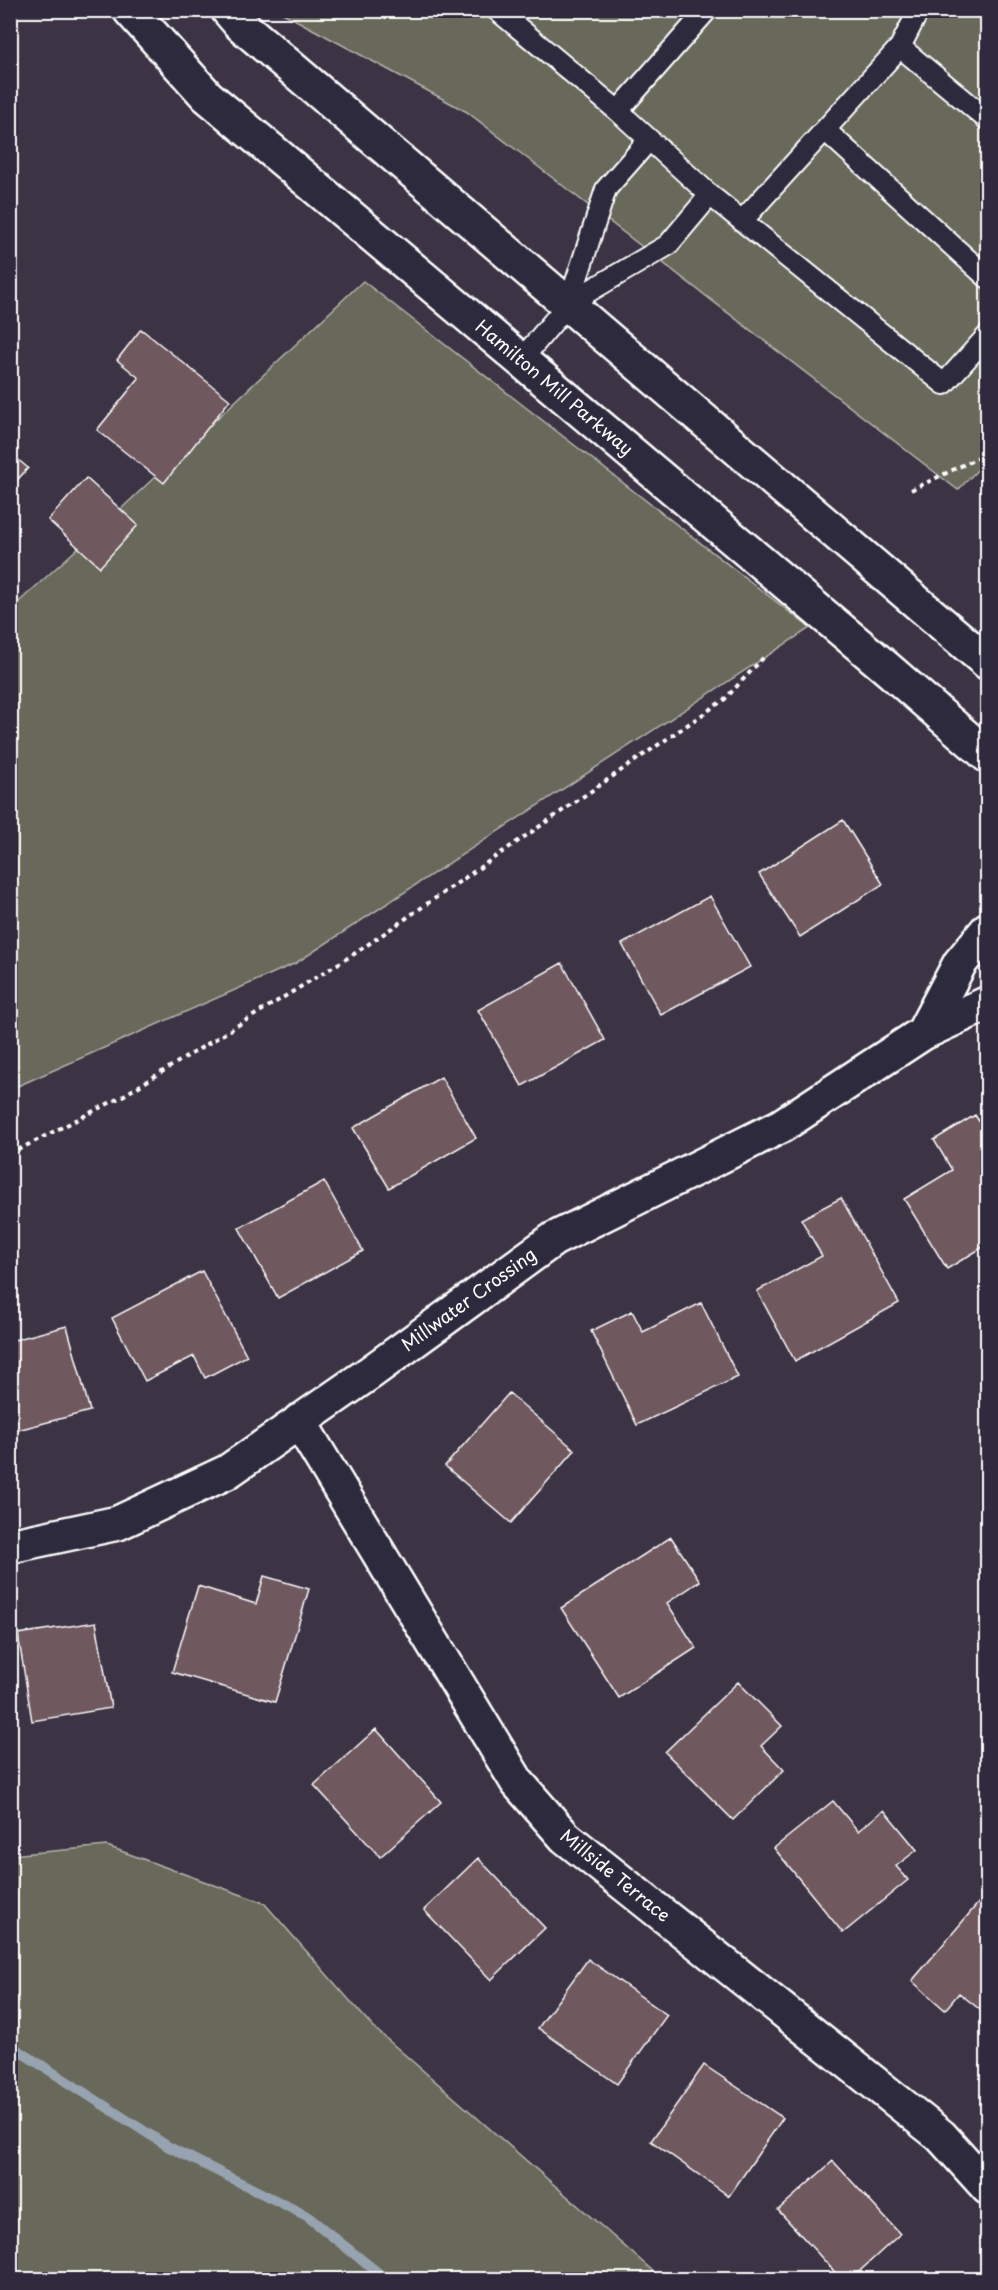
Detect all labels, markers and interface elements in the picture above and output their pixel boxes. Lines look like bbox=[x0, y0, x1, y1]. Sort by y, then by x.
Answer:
street label: Hamilton Mill Parkway bbox=[470, 313, 640, 461]
street label: Millwater Crossing bbox=[395, 1241, 541, 1357]
street label: Millside Terrace bbox=[555, 1822, 677, 1928]

